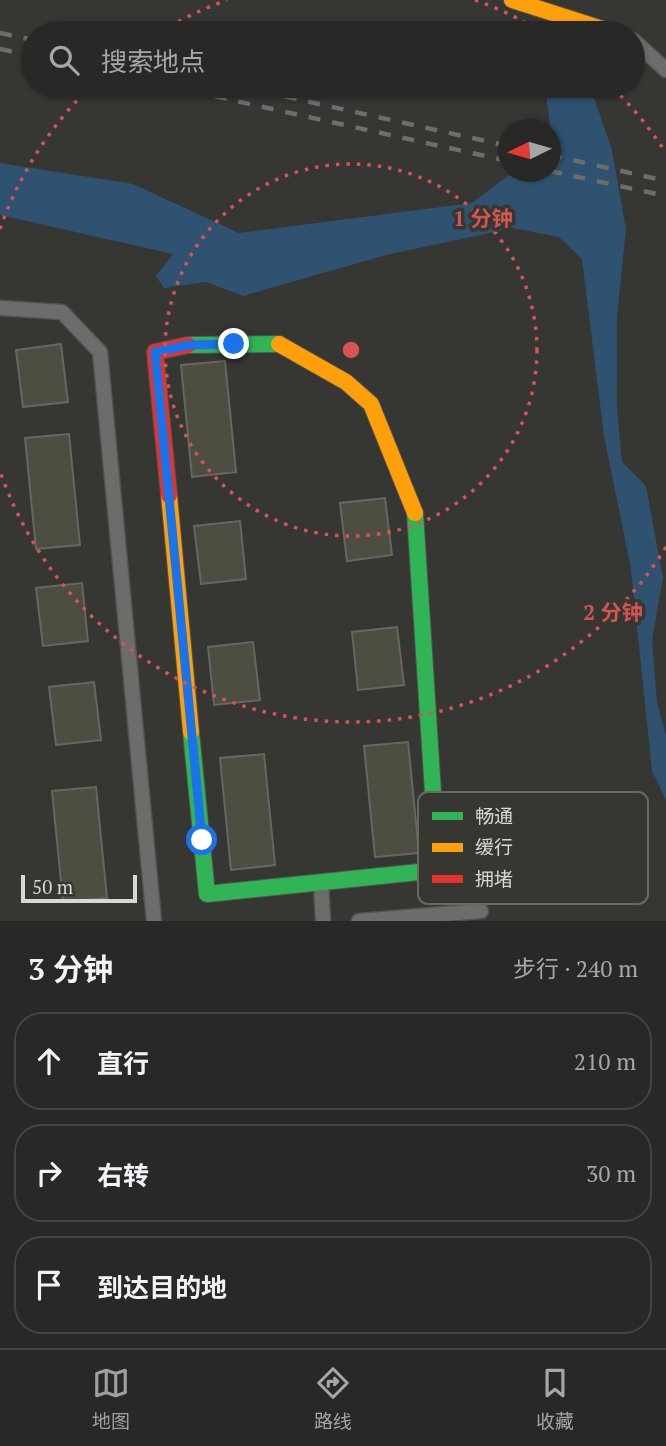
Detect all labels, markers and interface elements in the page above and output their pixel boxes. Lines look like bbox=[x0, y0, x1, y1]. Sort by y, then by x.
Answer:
search box bbox=[21, 21, 645, 98]
icon: search bbox=[45, 41, 83, 79]
text: 搜索地点 bbox=[101, 44, 205, 78]
north arrow bbox=[498, 119, 561, 182]
text: 1 分钟 bbox=[453, 204, 513, 232]
route end bbox=[218, 328, 249, 359]
centre of rings bbox=[339, 338, 363, 362]
text: 2 分钟 bbox=[583, 598, 643, 626]
legend bbox=[418, 792, 648, 904]
text: 畅通 bbox=[475, 803, 513, 828]
route start bbox=[186, 824, 217, 855]
text: 缓行 bbox=[475, 834, 513, 859]
text: 拥堵 bbox=[475, 866, 513, 891]
scale bar bbox=[21, 872, 136, 904]
text: 50 m bbox=[32, 874, 73, 899]
text: 3 分钟 bbox=[28, 949, 113, 989]
text: 步行 · 240 m bbox=[513, 953, 638, 984]
icon: ahead bbox=[30, 1042, 68, 1080]
text: 直行 bbox=[97, 1046, 149, 1080]
text: 210 m bbox=[574, 1046, 636, 1077]
icon: right bbox=[30, 1154, 68, 1192]
text: 右转 bbox=[97, 1158, 149, 1192]
text: 30 m bbox=[586, 1158, 636, 1189]
icon: arrive bbox=[30, 1266, 68, 1304]
text: 到达目的地 bbox=[97, 1270, 227, 1304]
tab: 地图 bbox=[92, 1364, 130, 1433]
tab: 路线 bbox=[314, 1364, 352, 1433]
tab: 收藏 bbox=[536, 1364, 574, 1433]

